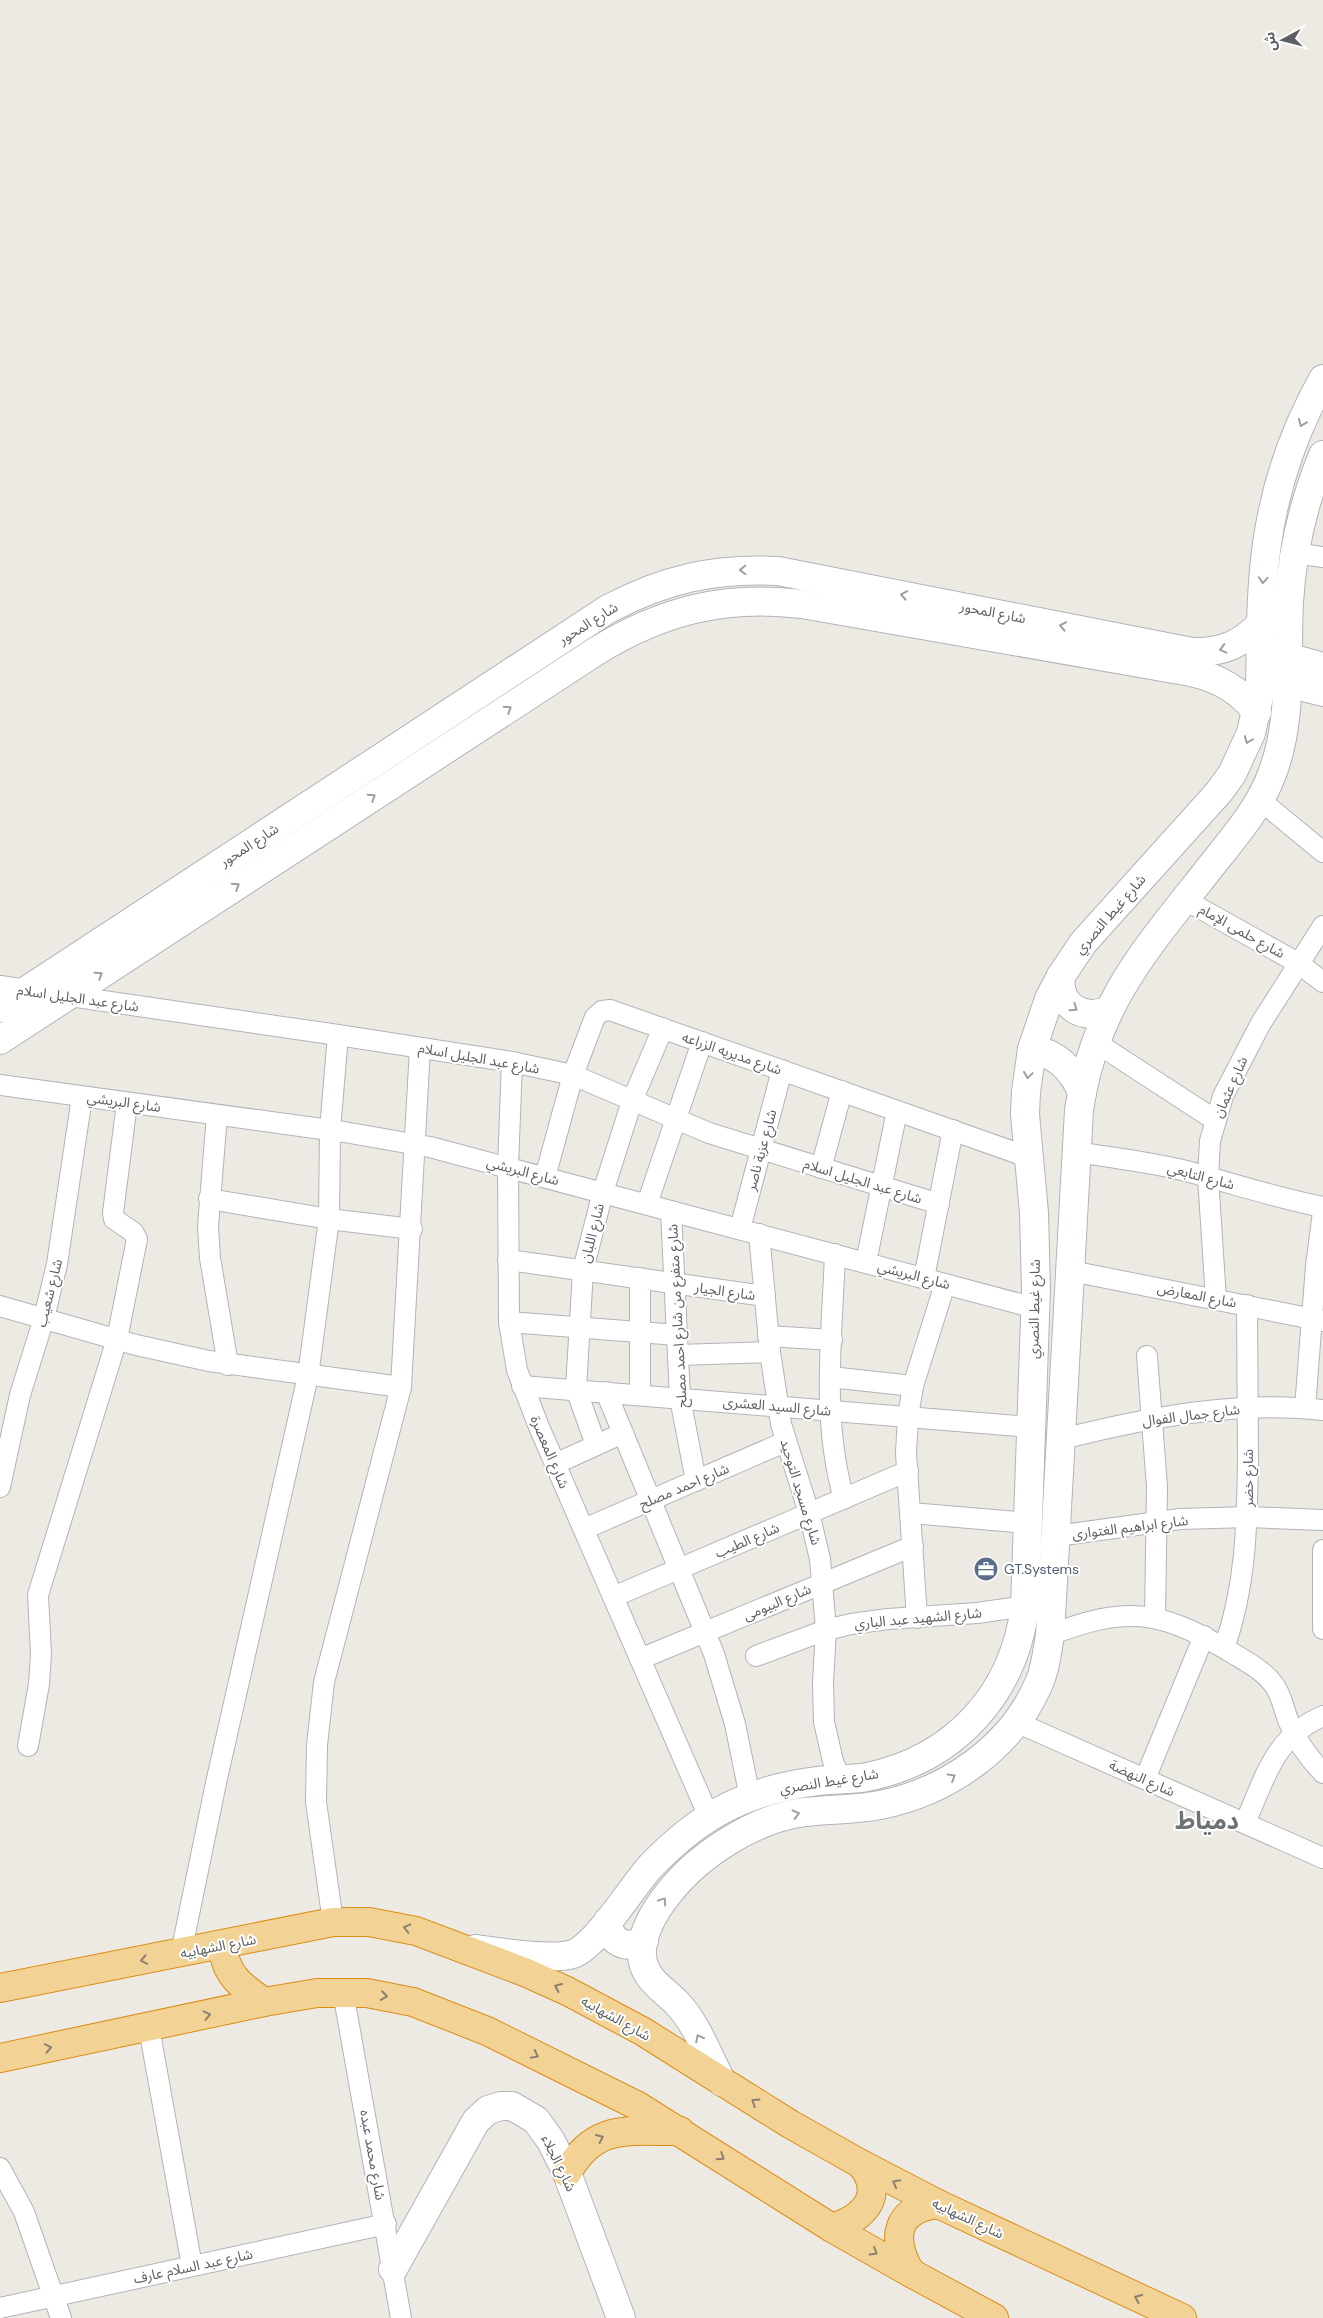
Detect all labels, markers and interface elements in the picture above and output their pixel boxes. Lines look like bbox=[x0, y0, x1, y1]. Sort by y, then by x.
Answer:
north arrow bbox=[1258, 15, 1308, 65]
text: ش bbox=[1260, 31, 1280, 52]
one-way arrow bbox=[1297, 418, 1307, 426]
one-way arrow bbox=[739, 565, 747, 575]
one-way arrow bbox=[1258, 576, 1269, 584]
one-way arrow bbox=[899, 590, 908, 600]
street label: شارع المحور bbox=[957, 597, 1027, 629]
street label: شارع المحور bbox=[554, 598, 622, 651]
one-way arrow bbox=[1059, 622, 1068, 632]
one-way arrow bbox=[1218, 643, 1227, 654]
one-way arrow bbox=[502, 705, 511, 715]
one-way arrow bbox=[1244, 736, 1254, 744]
one-way arrow bbox=[366, 794, 375, 804]
street label: شارع المحور bbox=[215, 819, 283, 873]
street label: شارع غيط النصري bbox=[1070, 870, 1151, 959]
one-way arrow bbox=[230, 883, 239, 892]
street label: شارع حلمى الإمام bbox=[1195, 900, 1288, 964]
one-way arrow bbox=[94, 972, 103, 981]
street label: شارع عبد الجليل اسلام bbox=[16, 981, 140, 1017]
one-way arrow bbox=[1068, 1002, 1078, 1011]
street label: شارع مديريه الزراعه bbox=[679, 1028, 784, 1080]
street label: شارع عبد الجليل اسلام bbox=[417, 1038, 541, 1079]
street label: شارع عثمان bbox=[1209, 1054, 1253, 1121]
one-way arrow bbox=[1023, 1071, 1034, 1079]
street label: شارع البريشي bbox=[86, 1088, 162, 1118]
street label: شارع عزبة ناصر bbox=[741, 1107, 782, 1194]
street label: شارع البريشي bbox=[484, 1153, 561, 1191]
street label: شارع عبد الجليل اسلام bbox=[801, 1154, 924, 1209]
street label: شارع التابعي bbox=[1165, 1158, 1236, 1196]
street label: شارع اللبان bbox=[576, 1201, 610, 1265]
street label: شارع متفرع من شارع احمد مصلح bbox=[663, 1224, 693, 1408]
street label: شارع شعيب bbox=[32, 1257, 68, 1330]
street label: شارع البريشي bbox=[875, 1257, 952, 1295]
street label: شارع غيط النصري bbox=[1024, 1259, 1046, 1359]
street label: شارع الجيار bbox=[692, 1278, 757, 1306]
street label: شارع المعارض bbox=[1155, 1278, 1238, 1313]
street label: شارع السيد العشرى bbox=[722, 1392, 832, 1422]
street label: شارع جمال الفوال bbox=[1141, 1400, 1241, 1432]
street label: شارع المعصرة bbox=[525, 1413, 573, 1492]
street label: شارع مسجد التوحيد bbox=[774, 1437, 826, 1548]
street label: شارع خضر bbox=[1239, 1449, 1259, 1508]
street label: شارع احمد مصلح bbox=[636, 1459, 732, 1515]
street label: شارع ابراهيم الغتوارى bbox=[1071, 1511, 1189, 1545]
street label: شارع الطيب bbox=[712, 1518, 783, 1563]
office icon: GT.Systems bbox=[973, 1556, 999, 1582]
place label: GT.Systems bbox=[1004, 1560, 1079, 1578]
street label: شارع البيومى bbox=[740, 1580, 815, 1626]
street label: شارع الشهيد عبد الباري bbox=[853, 1603, 983, 1635]
street label: شارع النهضة bbox=[1106, 1756, 1178, 1802]
street label: شارع غيط النصري bbox=[778, 1764, 880, 1800]
one-way arrow bbox=[947, 1774, 956, 1784]
district label: دمياط bbox=[1175, 1805, 1239, 1836]
one-way arrow bbox=[792, 1809, 800, 1820]
one-way arrow bbox=[657, 1897, 666, 1907]
one-way arrow bbox=[404, 1924, 412, 1934]
street label: شارع الشهابيه bbox=[179, 1930, 258, 1964]
one-way arrow bbox=[140, 1955, 149, 1965]
one-way arrow bbox=[555, 1984, 564, 1994]
one-way arrow bbox=[381, 1990, 389, 2001]
street label: شارع الشهابيه bbox=[577, 1991, 654, 2046]
one-way arrow bbox=[202, 2010, 211, 2021]
one-way arrow bbox=[695, 2035, 705, 2044]
one-way arrow bbox=[43, 2043, 52, 2054]
one-way arrow bbox=[530, 2049, 539, 2059]
one-way arrow bbox=[751, 2099, 760, 2109]
street label: شارع محمد عبده bbox=[354, 2108, 390, 2202]
street label: شارع الجلاء bbox=[536, 2132, 580, 2195]
one-way arrow bbox=[594, 2135, 603, 2145]
one-way arrow bbox=[715, 2151, 724, 2160]
one-way arrow bbox=[892, 2179, 901, 2189]
street label: شارع الشهابيه bbox=[929, 2194, 1007, 2244]
street label: شارع عبد السلام عارف bbox=[132, 2245, 255, 2289]
one-way arrow bbox=[868, 2246, 877, 2256]
one-way arrow bbox=[1134, 2293, 1143, 2304]

